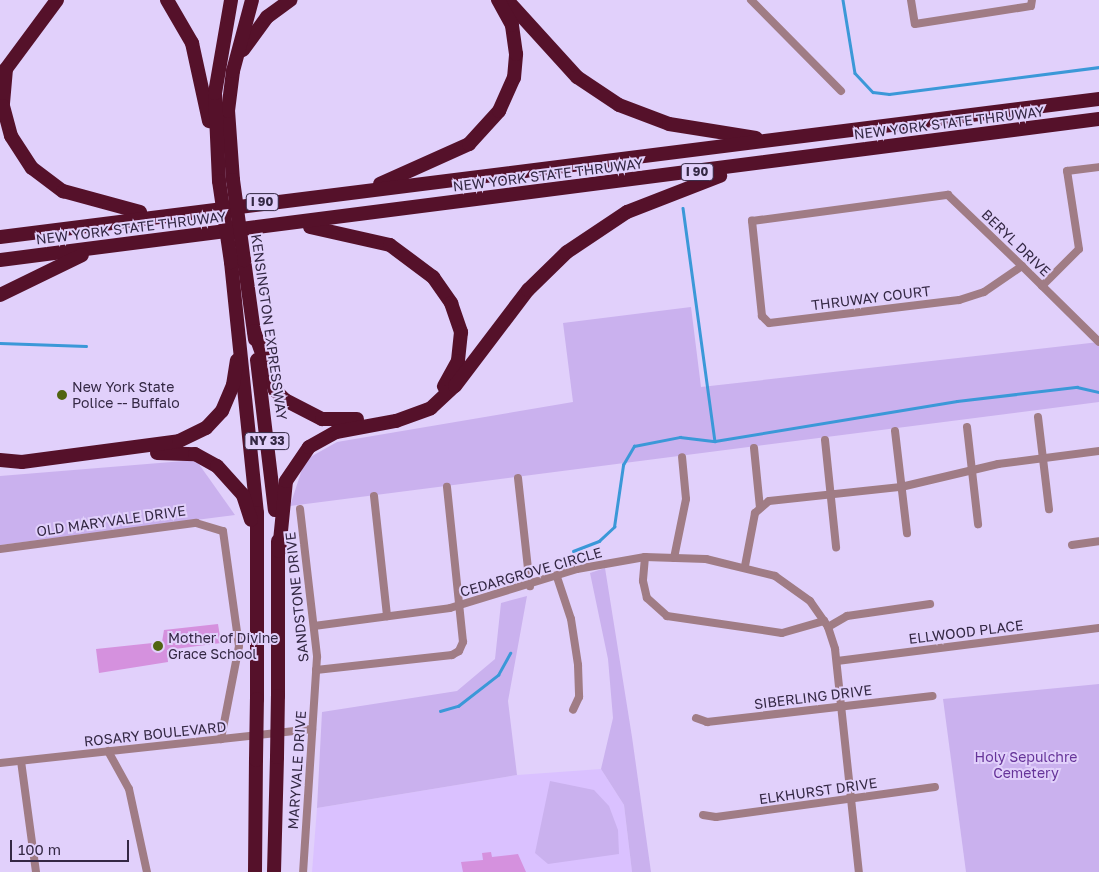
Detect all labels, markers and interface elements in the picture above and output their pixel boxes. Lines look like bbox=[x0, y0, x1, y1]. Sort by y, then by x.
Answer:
street label: NEW YORK STATE THRUWAY bbox=[853, 103, 1045, 143]
street label: NEW YORK STATE THRUWAY bbox=[452, 155, 644, 195]
road number: I 90 bbox=[681, 162, 713, 182]
road number: I 90 bbox=[246, 192, 278, 212]
street label: BERYL DRIVE bbox=[978, 206, 1054, 280]
street label: NEW YORK STATE THRUWAY bbox=[35, 208, 227, 248]
street label: KENSINGTON EXPRESSWAY bbox=[248, 233, 290, 421]
street label: THRUWAY COURT bbox=[810, 282, 932, 314]
place label: New York State Police -- Buffalo bbox=[72, 379, 180, 412]
marker: New York State Police -- Buffalo bbox=[56, 389, 68, 401]
road number: NY 33 bbox=[243, 432, 291, 451]
street label: OLD MARYVALE DRIVE bbox=[35, 502, 187, 540]
street label: SANDSTONE DRIVE bbox=[282, 531, 312, 663]
street label: CEDARGROVE CIRCLE bbox=[458, 544, 604, 600]
street label: ELLWOOD PLACE bbox=[908, 617, 1024, 647]
place label: Mother of Divine Grace School bbox=[168, 630, 278, 662]
marker: Mother of Divine Grace School bbox=[152, 640, 164, 652]
street label: SIBERLING DRIVE bbox=[753, 681, 873, 713]
street label: MARYVALE DRIVE bbox=[284, 710, 310, 830]
street label: ROSARY BOULEVARD bbox=[83, 718, 227, 750]
park label: Holy Sepulchre Cemetery bbox=[975, 749, 1077, 782]
street label: ELKHURST DRIVE bbox=[758, 774, 878, 808]
scale bar bbox=[12, 830, 131, 862]
text: 100 m bbox=[18, 840, 61, 858]

